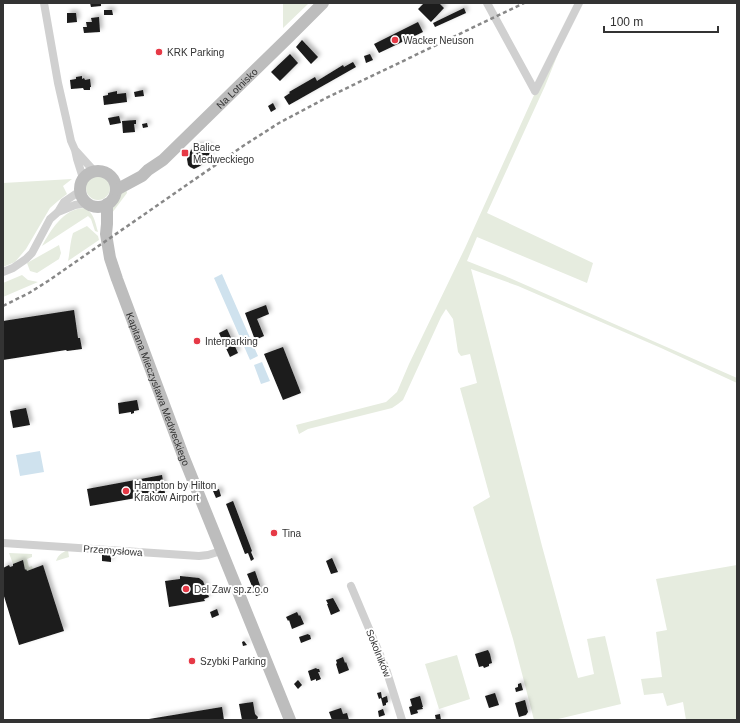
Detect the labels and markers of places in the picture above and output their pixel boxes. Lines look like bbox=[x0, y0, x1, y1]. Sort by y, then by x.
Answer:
marker: Wacker Neuson bbox=[390, 35, 400, 45]
place label: Wacker Neuson bbox=[403, 35, 474, 46]
marker: KRK Parking bbox=[154, 47, 164, 57]
place label: KRK Parking bbox=[167, 47, 224, 58]
place label: Balice Medweckiego bbox=[193, 142, 255, 165]
marker: Balice Medweckiego bbox=[180, 148, 190, 158]
marker: Interparking bbox=[192, 336, 202, 346]
place label: Interparking bbox=[205, 336, 258, 347]
place label: Hampton by Hilton Krakow Airport bbox=[134, 480, 216, 503]
marker: Hampton by Hilton Krakow Airport bbox=[121, 486, 131, 496]
marker: Tina bbox=[269, 528, 279, 538]
place label: Tina bbox=[282, 528, 302, 539]
marker: Del Zaw sp.z.o.o bbox=[181, 584, 191, 594]
place label: Del Zaw sp.z.o.o bbox=[194, 584, 269, 595]
marker: Szybki Parking bbox=[187, 656, 197, 666]
place label: Szybki Parking bbox=[200, 656, 266, 667]

